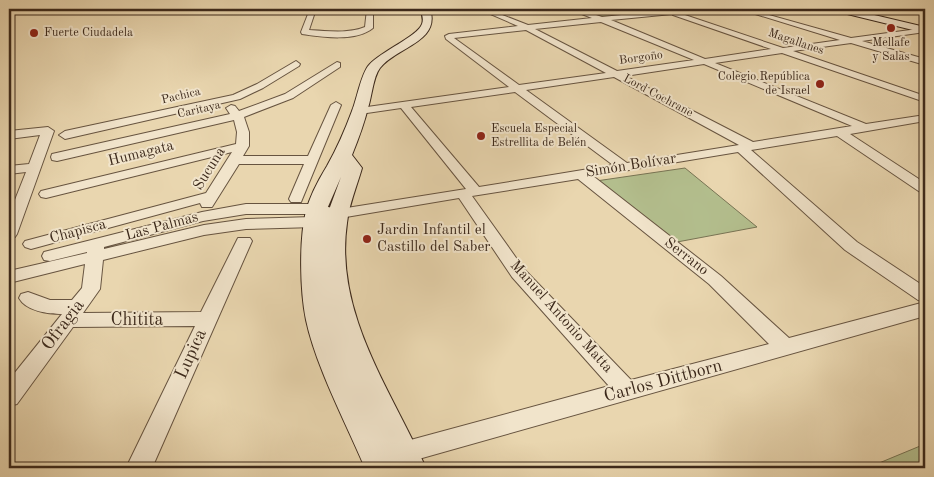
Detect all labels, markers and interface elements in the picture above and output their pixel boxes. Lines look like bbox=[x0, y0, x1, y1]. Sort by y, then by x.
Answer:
marker: Mellafe y Salas bbox=[885, 22, 897, 34]
marker: Fuerte Ciudadela bbox=[28, 27, 40, 39]
place label: Fuerte Ciudadela bbox=[44, 27, 133, 39]
street label: Magallanes bbox=[767, 27, 825, 57]
place label: Mellafe y Salas bbox=[872, 37, 910, 63]
street label: Borgoño bbox=[618, 49, 664, 67]
place label: Colegio República de Israel bbox=[718, 71, 810, 97]
street label: Lord Cochrane bbox=[621, 73, 695, 120]
marker: Colegio República de Israel bbox=[814, 78, 826, 90]
street label: Pachica bbox=[160, 86, 202, 106]
street label: Caritaya bbox=[176, 99, 222, 121]
place label: Escuela Especial Estrellita de Belén bbox=[491, 123, 587, 149]
marker: Escuela Especial Estrellita de Belén bbox=[475, 130, 487, 142]
street label: Humagata bbox=[107, 138, 176, 169]
street label: Sucuna bbox=[191, 144, 229, 193]
street label: Simón Bolívar bbox=[584, 151, 678, 181]
street label: Las Palmas bbox=[124, 210, 200, 244]
street label: Chapisca bbox=[48, 217, 108, 247]
place label: Jardin Infantil el Castillo del Saber bbox=[377, 223, 490, 255]
marker: Jardin Infantil el Castillo del Saber bbox=[361, 233, 373, 245]
street label: Serrano bbox=[661, 235, 711, 279]
street label: Manuel Antonio Matta bbox=[507, 258, 616, 376]
street label: Ofragia bbox=[38, 296, 88, 354]
street label: Chitita bbox=[110, 311, 164, 329]
street label: Lupica bbox=[172, 326, 210, 382]
street label: Carlos Dittborn bbox=[602, 356, 724, 405]

